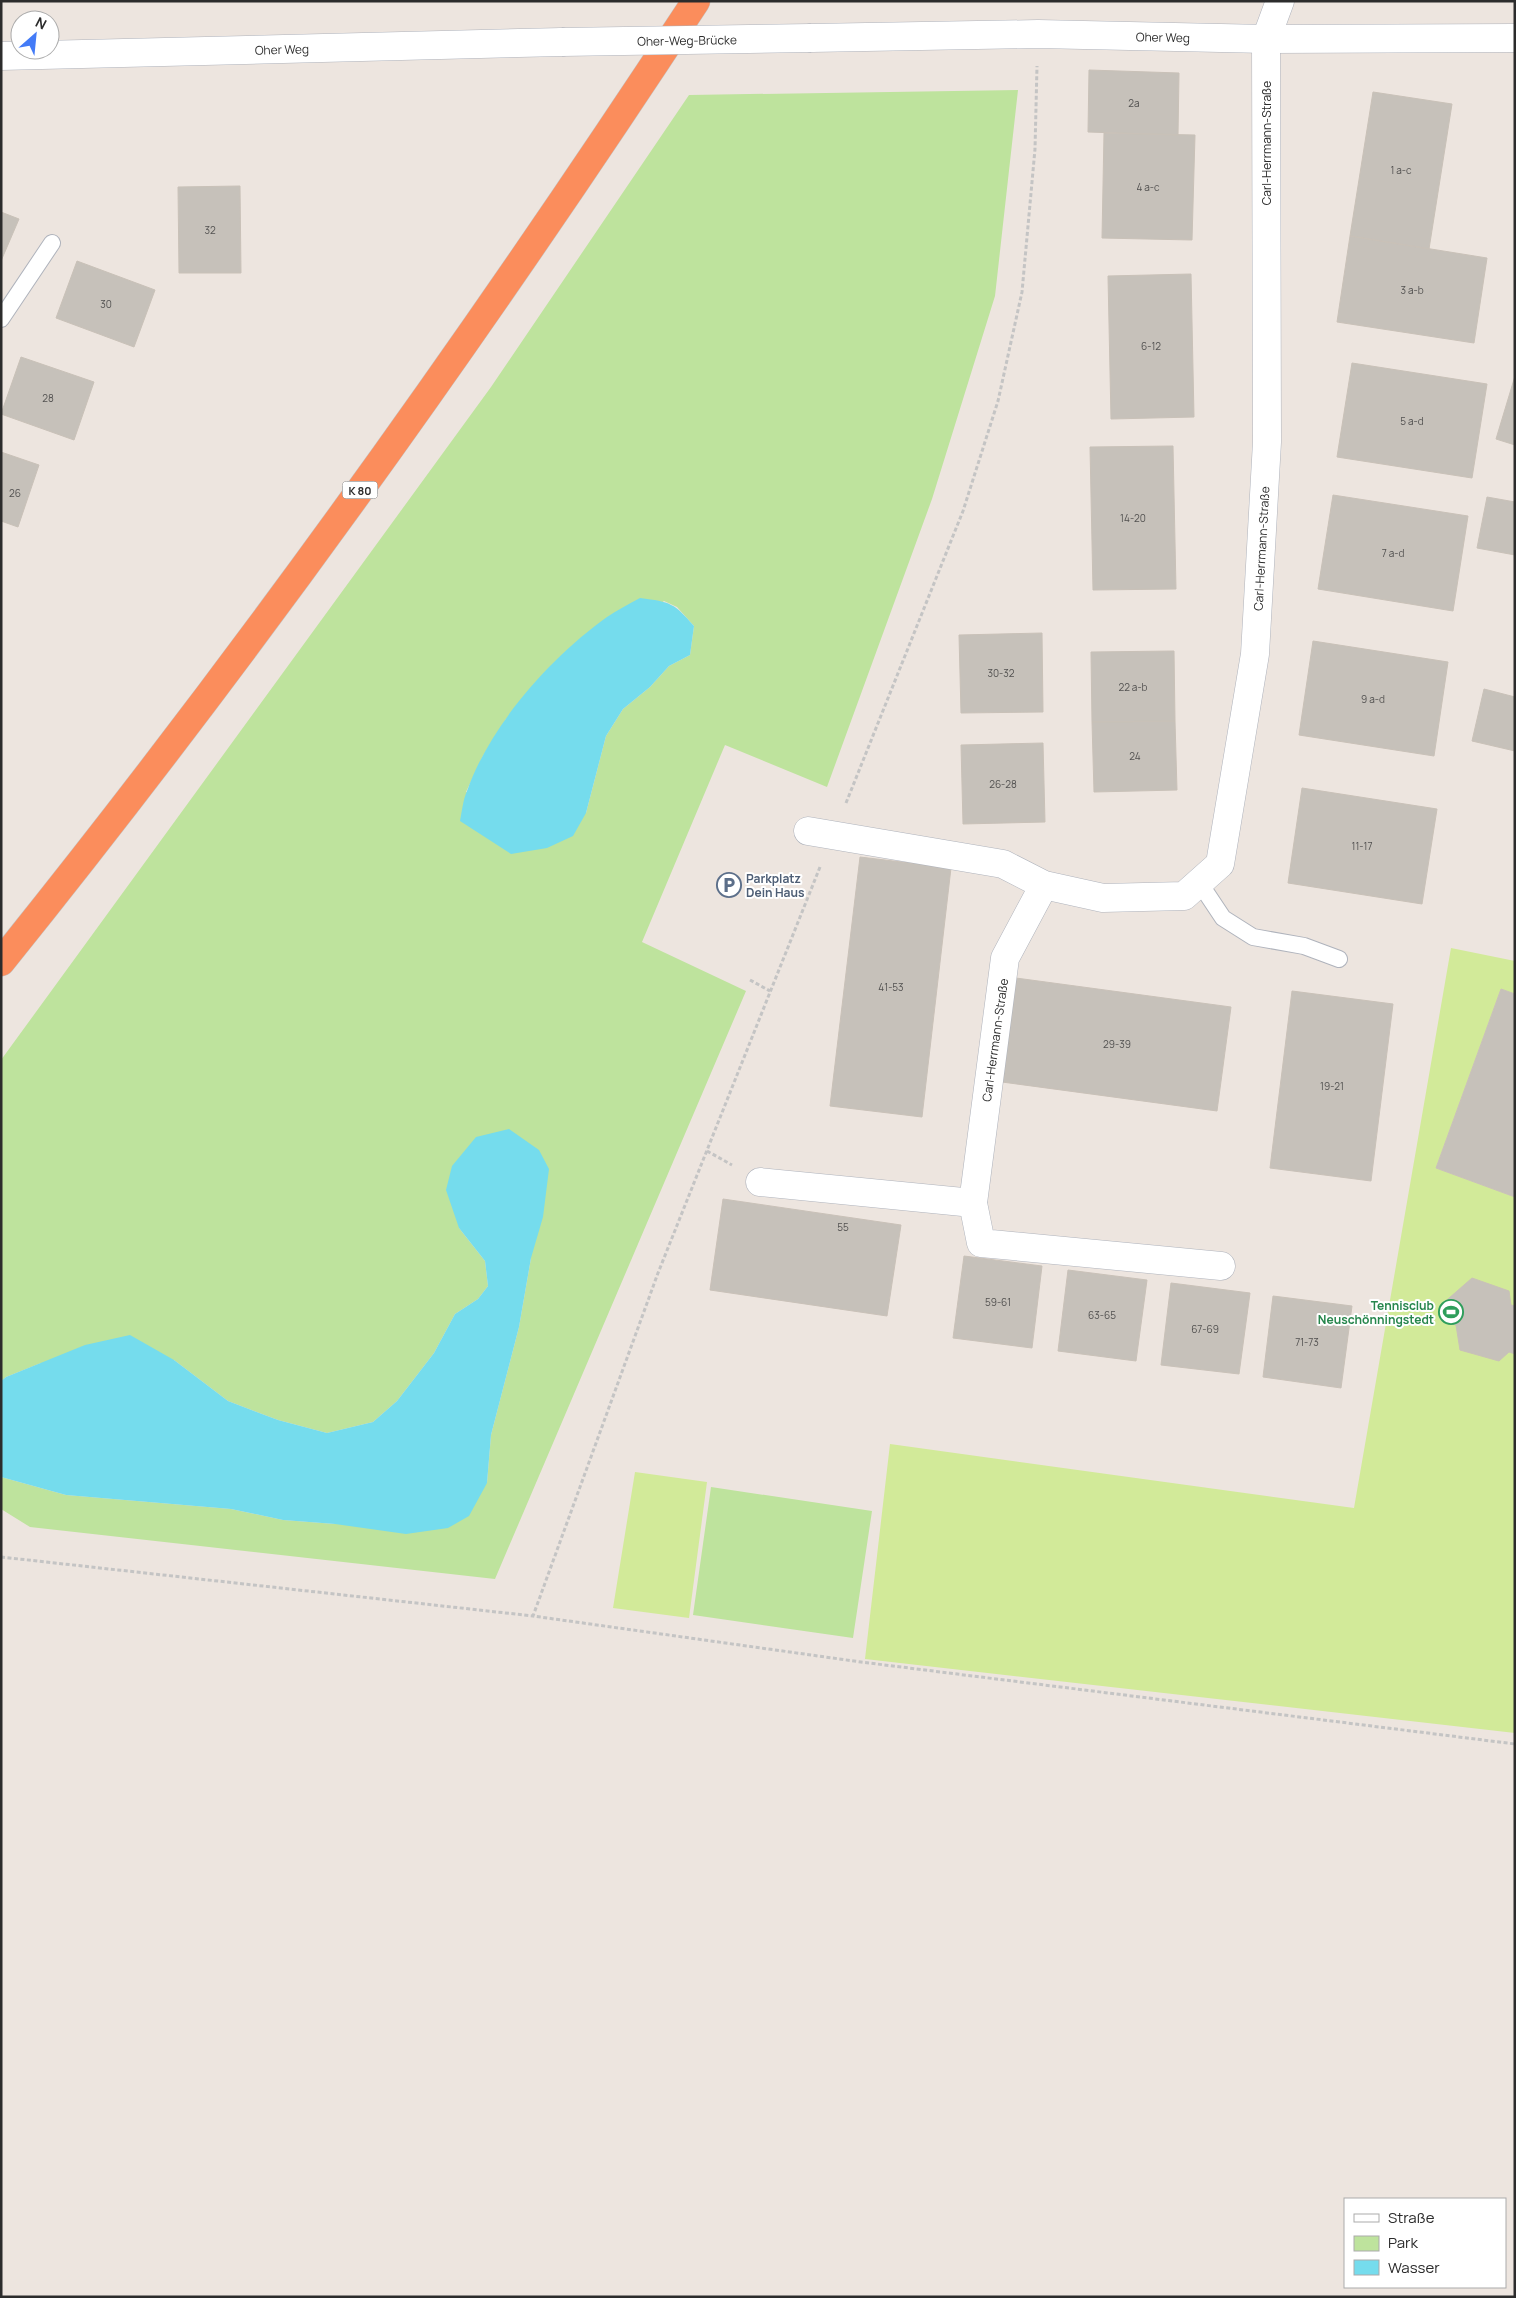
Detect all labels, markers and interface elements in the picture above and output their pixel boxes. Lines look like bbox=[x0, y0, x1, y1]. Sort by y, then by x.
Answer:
north arrow bbox=[10, 10, 60, 60]
text: N bbox=[32, 12, 50, 34]
street label: Oher Weg bbox=[1136, 28, 1190, 46]
street label: Oher-Weg-Brücke bbox=[637, 31, 737, 49]
street label: Oher Weg bbox=[255, 40, 309, 58]
street label: Carl-Herrmann-Straße bbox=[1258, 81, 1275, 205]
house number: 2a bbox=[1128, 96, 1140, 110]
house number: 1 a-c bbox=[1390, 163, 1412, 177]
house number: 4 a-c bbox=[1136, 180, 1160, 194]
house number: 32 bbox=[204, 223, 216, 237]
house number: 3 a-b bbox=[1400, 283, 1424, 297]
house number: 30 bbox=[100, 297, 112, 311]
house number: 6-12 bbox=[1141, 339, 1161, 353]
house number: 28 bbox=[42, 391, 54, 405]
house number: 5 a-d bbox=[1400, 414, 1424, 428]
road number: K 80 bbox=[342, 482, 378, 498]
house number: 26 bbox=[9, 486, 21, 500]
street label: Carl-Herrmann-Straße bbox=[1249, 486, 1273, 611]
house number: 14-20 bbox=[1120, 511, 1146, 525]
house number: 7 a-d bbox=[1382, 546, 1404, 560]
house number: 30-32 bbox=[987, 666, 1015, 680]
house number: 22 a-b bbox=[1118, 680, 1148, 694]
house number: 9 a-d bbox=[1361, 692, 1385, 706]
house number: 24 bbox=[1129, 749, 1141, 763]
house number: 26-28 bbox=[989, 777, 1017, 791]
house number: 11-17 bbox=[1352, 839, 1372, 853]
place label: Parkplatz Dein Haus bbox=[746, 870, 805, 901]
parking icon: Parkplatz Dein Haus bbox=[716, 872, 742, 898]
street label: Carl-Herrmann-Straße bbox=[978, 977, 1012, 1103]
house number: 41-53 bbox=[878, 980, 904, 994]
house number: 29-39 bbox=[1103, 1037, 1131, 1051]
house number: 19-21 bbox=[1320, 1079, 1344, 1093]
house number: 55 bbox=[837, 1220, 849, 1234]
house number: 59-61 bbox=[985, 1295, 1011, 1309]
place label: Tennisclub Neuschönningstedt bbox=[1318, 1297, 1434, 1328]
sports icon: Tennisclub Neuschönningstedt bbox=[1438, 1299, 1464, 1325]
house number: 63-65 bbox=[1088, 1308, 1116, 1322]
house number: 67-69 bbox=[1191, 1322, 1219, 1336]
house number: 71-73 bbox=[1295, 1335, 1319, 1349]
legend bbox=[1344, 2198, 1506, 2288]
text: Straße bbox=[1388, 2207, 1435, 2228]
text: Park bbox=[1388, 2232, 1418, 2253]
text: Wasser bbox=[1388, 2257, 1440, 2278]

